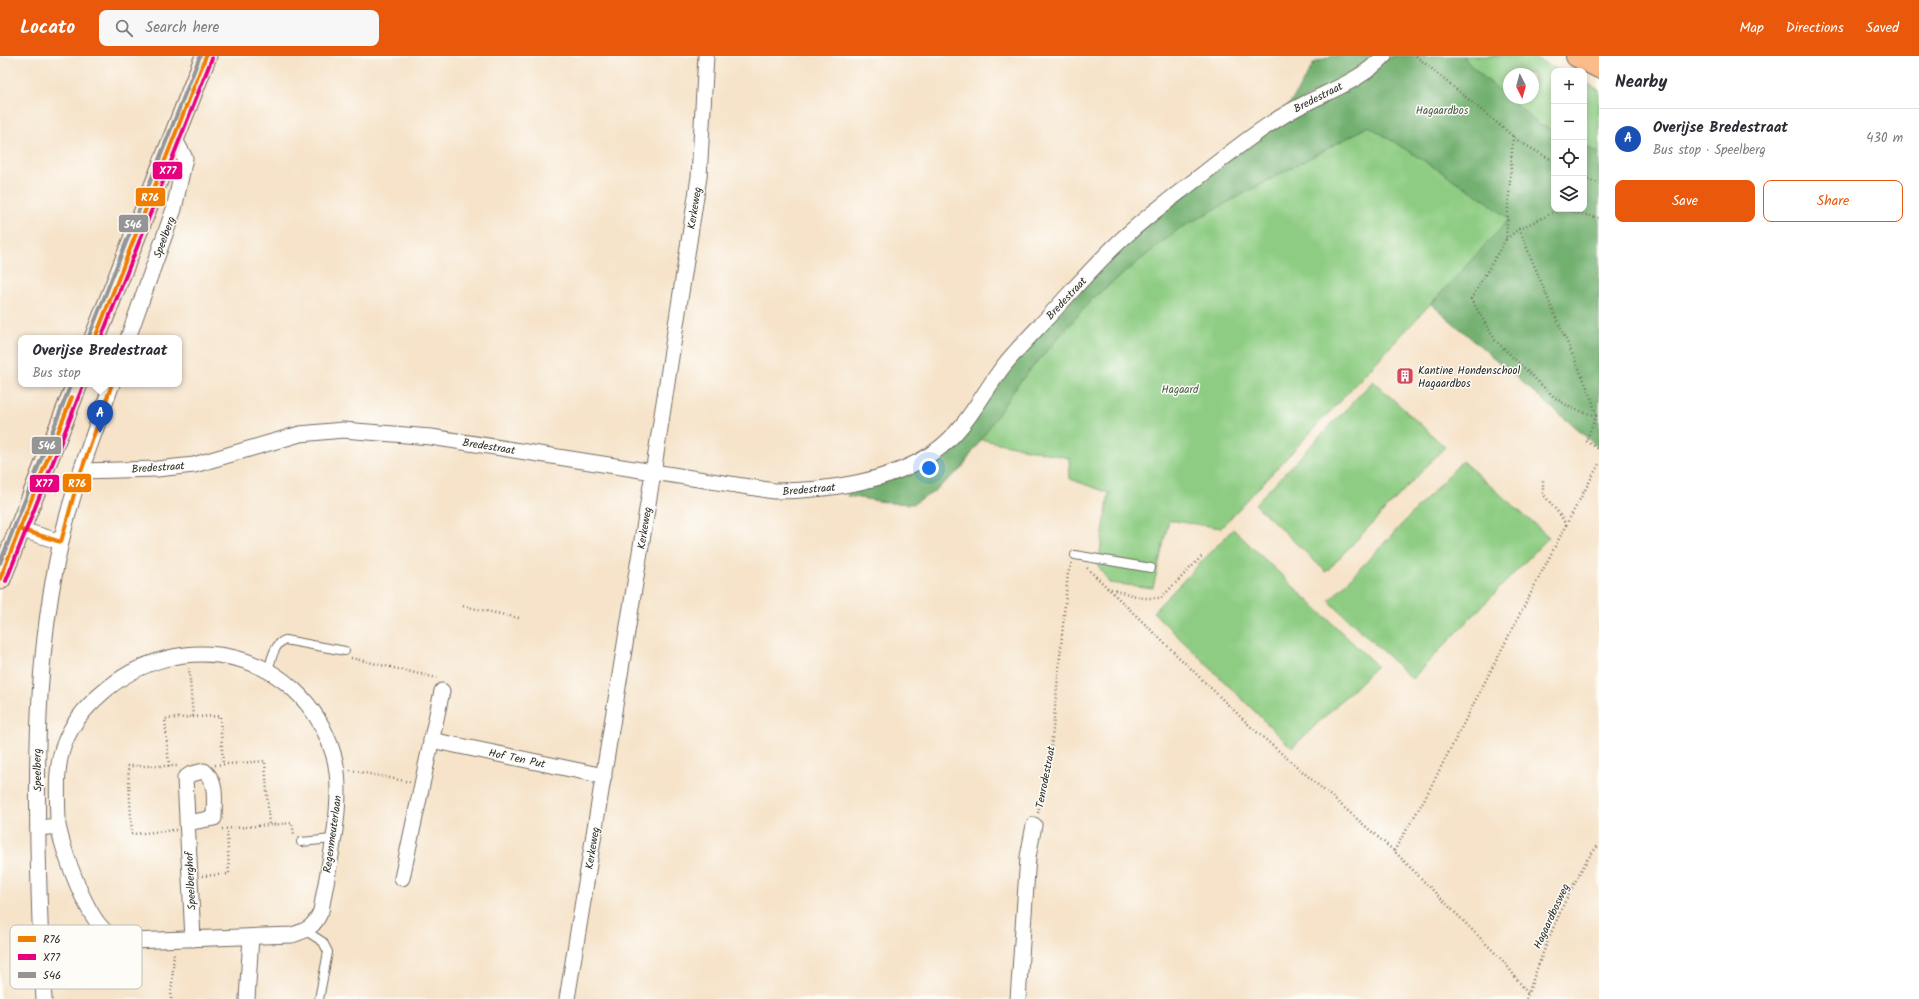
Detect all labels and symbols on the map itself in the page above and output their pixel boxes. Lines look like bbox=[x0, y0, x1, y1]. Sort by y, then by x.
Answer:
north arrow bbox=[1503, 68, 1539, 104]
street label: Bredestraat bbox=[1291, 77, 1347, 118]
park label: Hagaardbos bbox=[1416, 102, 1469, 120]
line badge: X77 bbox=[152, 161, 183, 180]
text: X77 bbox=[159, 162, 177, 180]
street label: Kerkeweg bbox=[683, 186, 707, 231]
line badge: R76 bbox=[135, 187, 166, 207]
text: R76 bbox=[141, 189, 159, 207]
line badge: 546 bbox=[118, 214, 149, 233]
street label: Speelberg bbox=[149, 214, 181, 261]
text: 546 bbox=[123, 216, 142, 234]
street label: Bredestraat bbox=[1042, 273, 1092, 324]
place label: Kantine Hondenschool Hagaardbos bbox=[1418, 362, 1521, 393]
building icon: Kantine Hondenschool Hagaardbos bbox=[1395, 366, 1415, 386]
park label: Hagaard bbox=[1161, 381, 1199, 399]
pin: A bbox=[87, 400, 113, 433]
street label: Bredestraat bbox=[461, 434, 517, 460]
line badge: 546 bbox=[31, 436, 62, 455]
text: 546 bbox=[37, 437, 56, 455]
street label: Bredestraat bbox=[131, 457, 186, 479]
your location bbox=[919, 458, 939, 478]
line badge: R76 bbox=[62, 473, 92, 493]
line badge: X77 bbox=[29, 474, 60, 493]
text: X77 bbox=[35, 475, 53, 493]
text: R76 bbox=[68, 475, 86, 493]
street label: Bredestraat bbox=[782, 479, 837, 501]
street label: Kerkeweg bbox=[633, 506, 657, 551]
street label: Hof Ten Put bbox=[487, 744, 548, 774]
street label: Tenrodestraat bbox=[1031, 744, 1061, 810]
street label: Speelberg bbox=[29, 748, 47, 792]
street label: Regenmeuterlaan bbox=[319, 794, 347, 874]
street label: Kerkeweg bbox=[581, 826, 605, 871]
street label: Speelberghof bbox=[180, 850, 202, 911]
street label: Hagaardbosweg bbox=[1529, 881, 1575, 952]
legend bbox=[10, 925, 142, 989]
text: R76 bbox=[43, 931, 61, 949]
text: X77 bbox=[43, 949, 61, 967]
text: 546 bbox=[43, 967, 61, 985]

